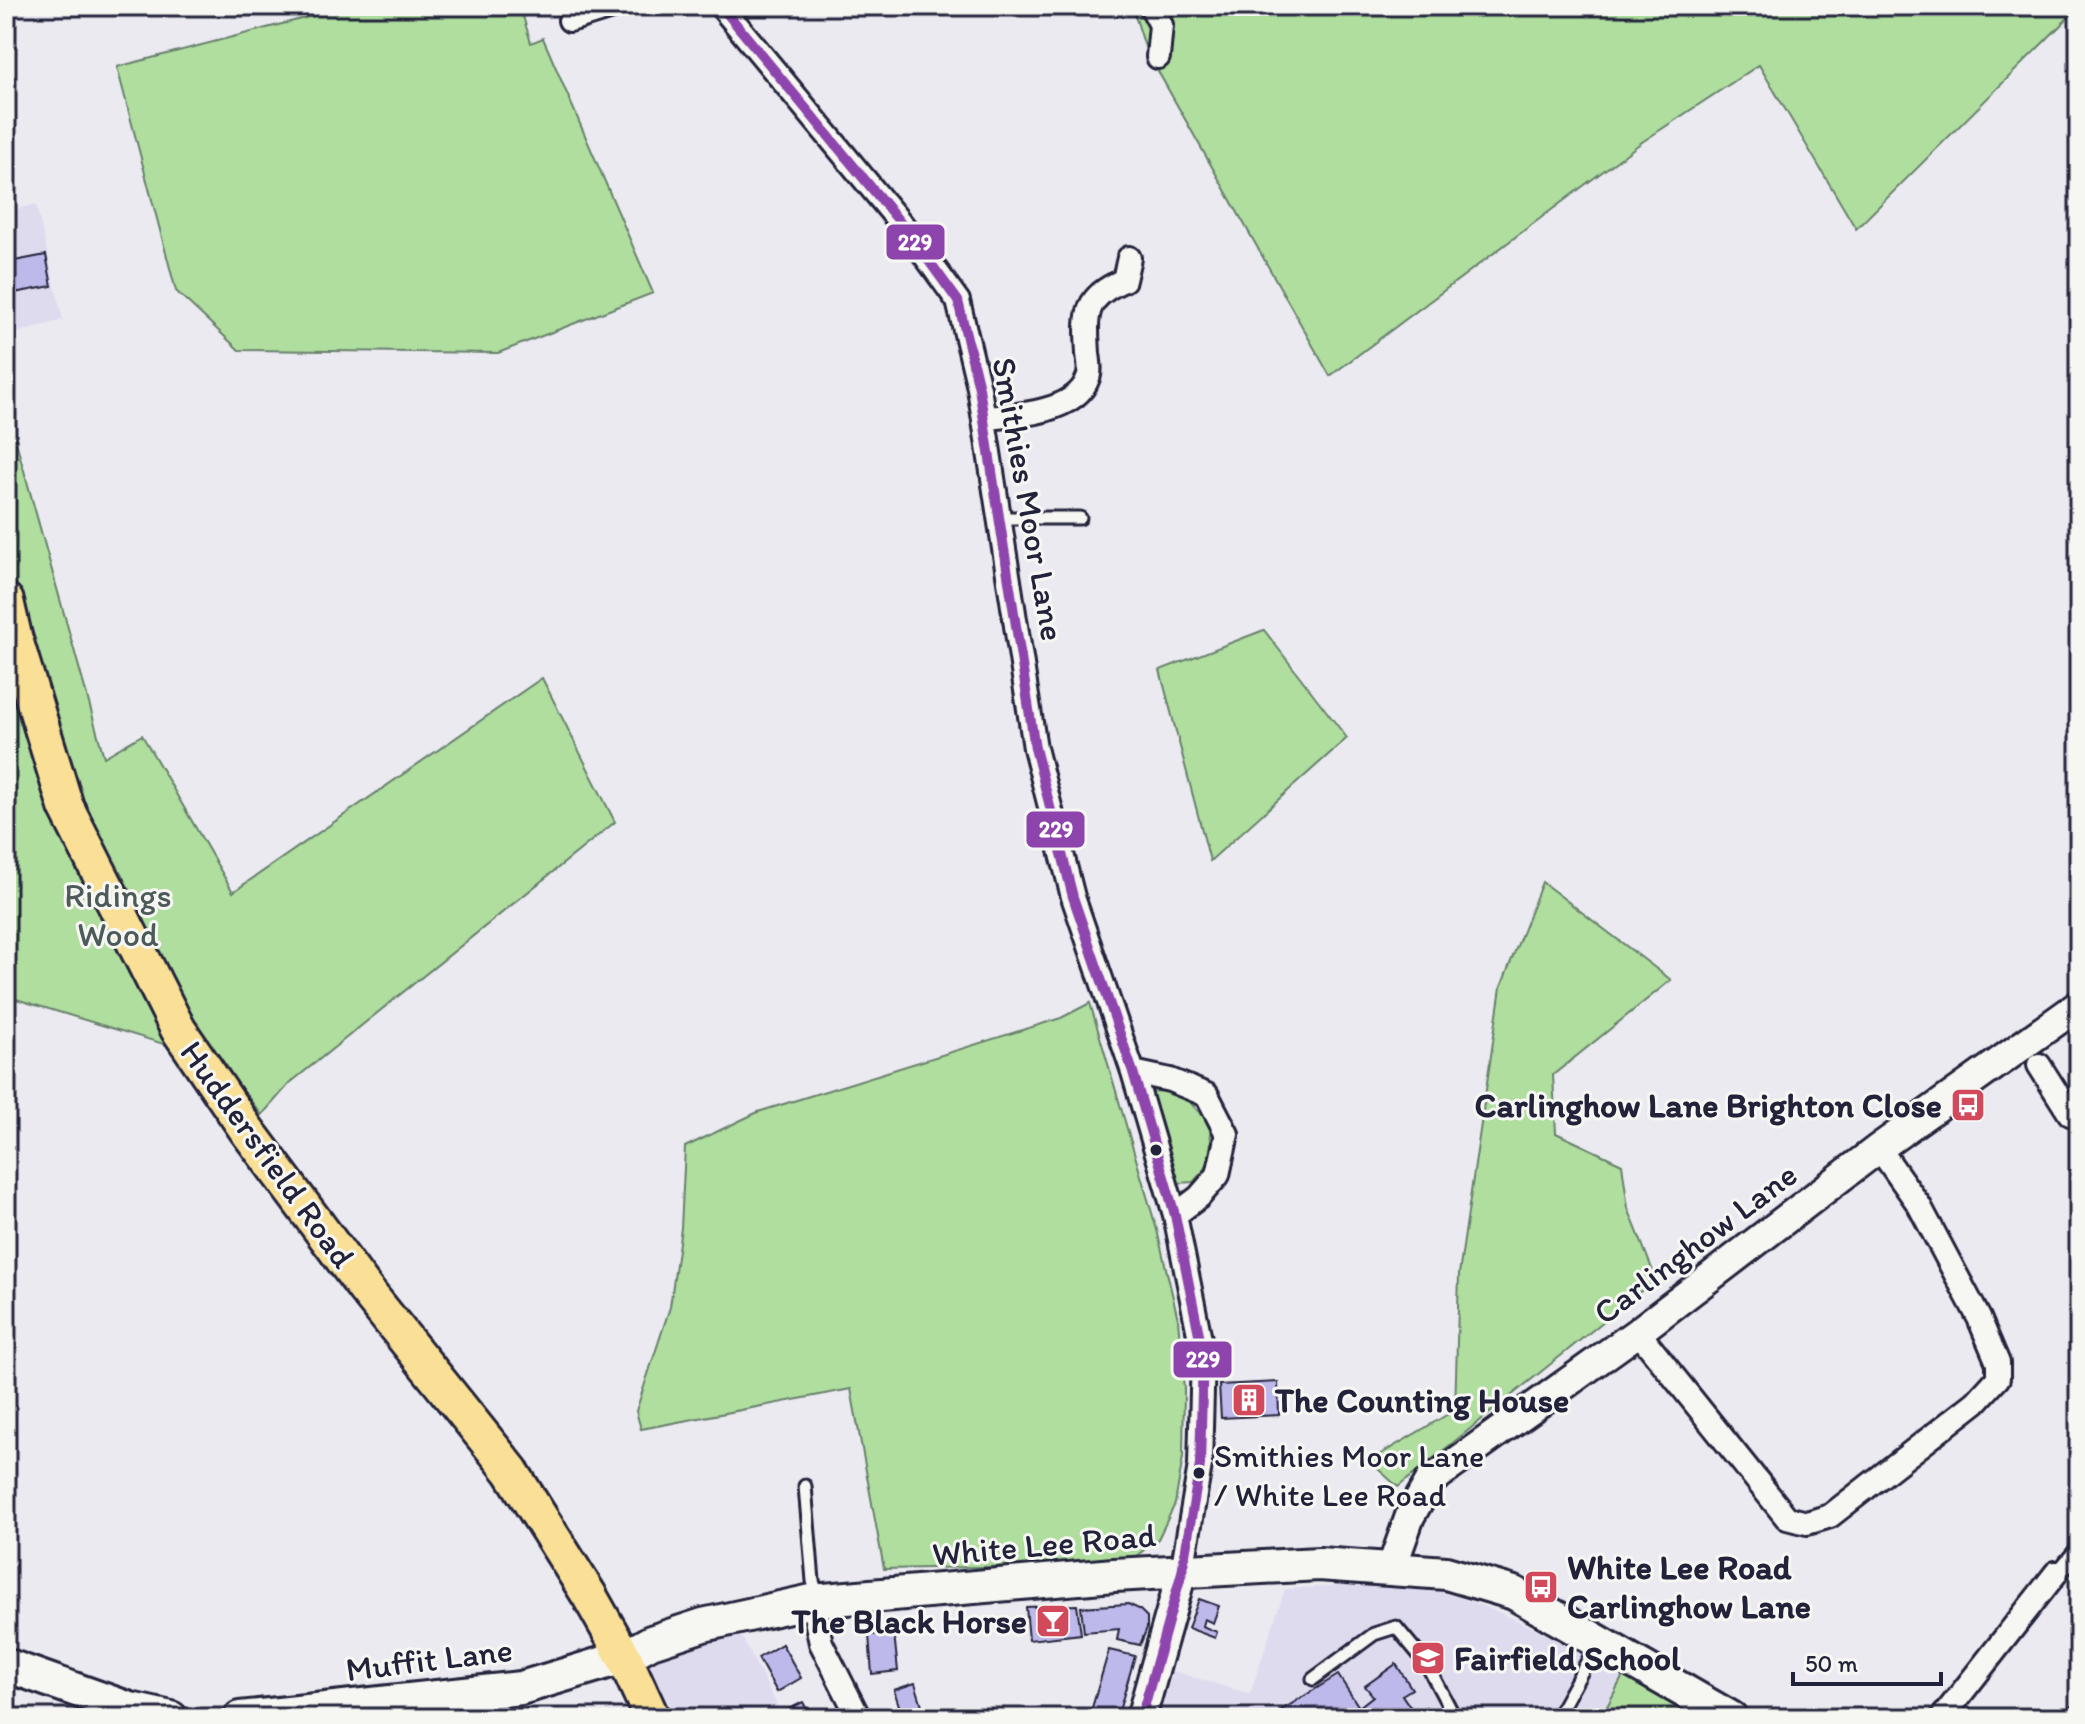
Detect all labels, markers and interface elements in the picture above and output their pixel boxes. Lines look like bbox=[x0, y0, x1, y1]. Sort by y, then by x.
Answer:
line badge: 229 bbox=[885, 223, 946, 261]
text: 229 bbox=[898, 229, 932, 256]
street label: Smithies Moor Lane bbox=[983, 354, 1074, 644]
line badge: 229 bbox=[1025, 810, 1086, 849]
text: 229 bbox=[1039, 816, 1073, 843]
park label: Ridings Wood bbox=[64, 875, 172, 955]
street label: Huddersfield Road bbox=[171, 1033, 364, 1276]
place label: Carlinghow Lane Brighton Close bbox=[1475, 1085, 1942, 1126]
bus stop icon: Carlinghow Lane Brighton Close bbox=[1949, 1086, 1987, 1124]
unlabelled marker bbox=[1148, 1142, 1164, 1158]
street label: Carlinghow Lane bbox=[1586, 1154, 1805, 1333]
line badge: 229 bbox=[1172, 1340, 1233, 1379]
text: 229 bbox=[1186, 1346, 1220, 1373]
place label: The Counting House bbox=[1274, 1380, 1569, 1421]
building icon: The Counting House bbox=[1230, 1381, 1268, 1419]
place label: Smithies Moor Lane / White Lee Road bbox=[1214, 1437, 1484, 1514]
marker: Smithies Moor Lane / White Lee Road bbox=[1191, 1465, 1207, 1481]
street label: White Lee Road bbox=[930, 1514, 1158, 1575]
place label: White Lee Road Carlinghow Lane bbox=[1567, 1547, 1811, 1627]
bus stop icon: White Lee Road Carlinghow Lane bbox=[1522, 1568, 1560, 1606]
place label: The Black Horse bbox=[791, 1601, 1027, 1642]
bar icon: The Black Horse bbox=[1034, 1602, 1072, 1640]
street label: Muffit Lane bbox=[343, 1629, 515, 1690]
scale bar bbox=[1793, 1636, 1941, 1686]
place label: Fairfield School bbox=[1454, 1638, 1681, 1679]
school or university icon: Fairfield School bbox=[1409, 1639, 1447, 1677]
text: 50 m bbox=[1805, 1649, 1858, 1678]

